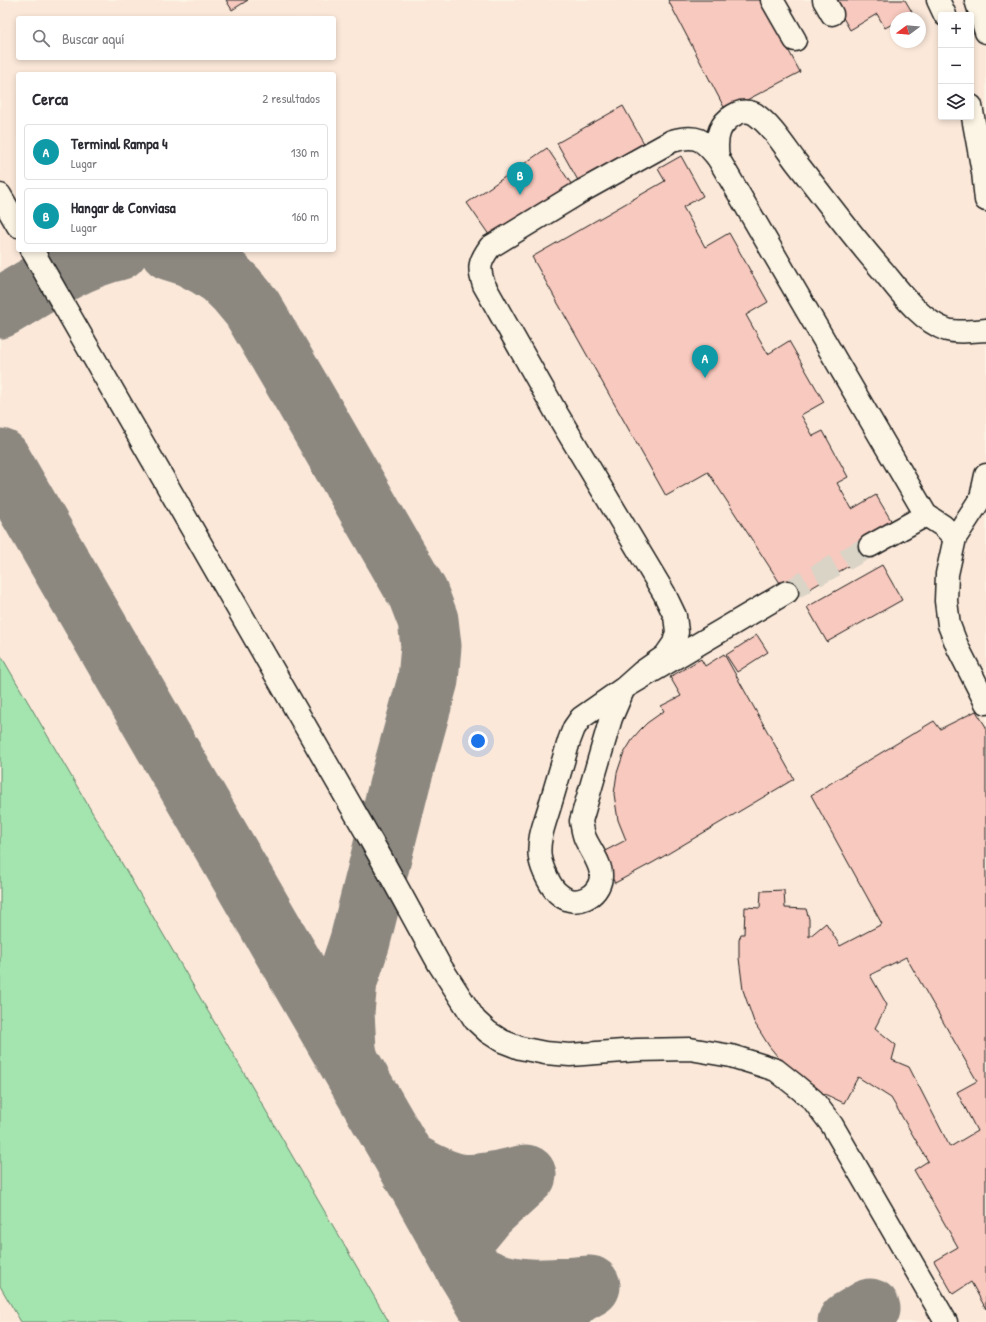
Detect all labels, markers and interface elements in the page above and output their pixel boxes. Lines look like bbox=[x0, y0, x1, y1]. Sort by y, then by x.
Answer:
north arrow bbox=[890, 12, 926, 48]
map controls bbox=[938, 12, 974, 120]
button: + bbox=[938, 12, 974, 48]
search box bbox=[16, 16, 336, 60]
icon: search bbox=[30, 27, 52, 49]
text: Buscar aquí bbox=[62, 28, 125, 49]
button: − bbox=[938, 48, 974, 84]
button: layers bbox=[938, 84, 974, 120]
text: Cerca bbox=[32, 87, 68, 110]
text: 2 resultados bbox=[262, 89, 320, 107]
text: Terminal Rampa 4 bbox=[71, 133, 168, 154]
text: A bbox=[43, 143, 49, 161]
text: 130 m bbox=[291, 143, 319, 161]
text: Lugar bbox=[71, 154, 97, 172]
pin: B bbox=[507, 162, 533, 195]
text: Hangar de Conviasa bbox=[71, 197, 176, 218]
text: B bbox=[43, 207, 49, 225]
text: 160 m bbox=[291, 207, 319, 225]
text: Lugar bbox=[71, 218, 97, 236]
pin: A bbox=[692, 345, 718, 378]
your location bbox=[468, 731, 488, 751]

